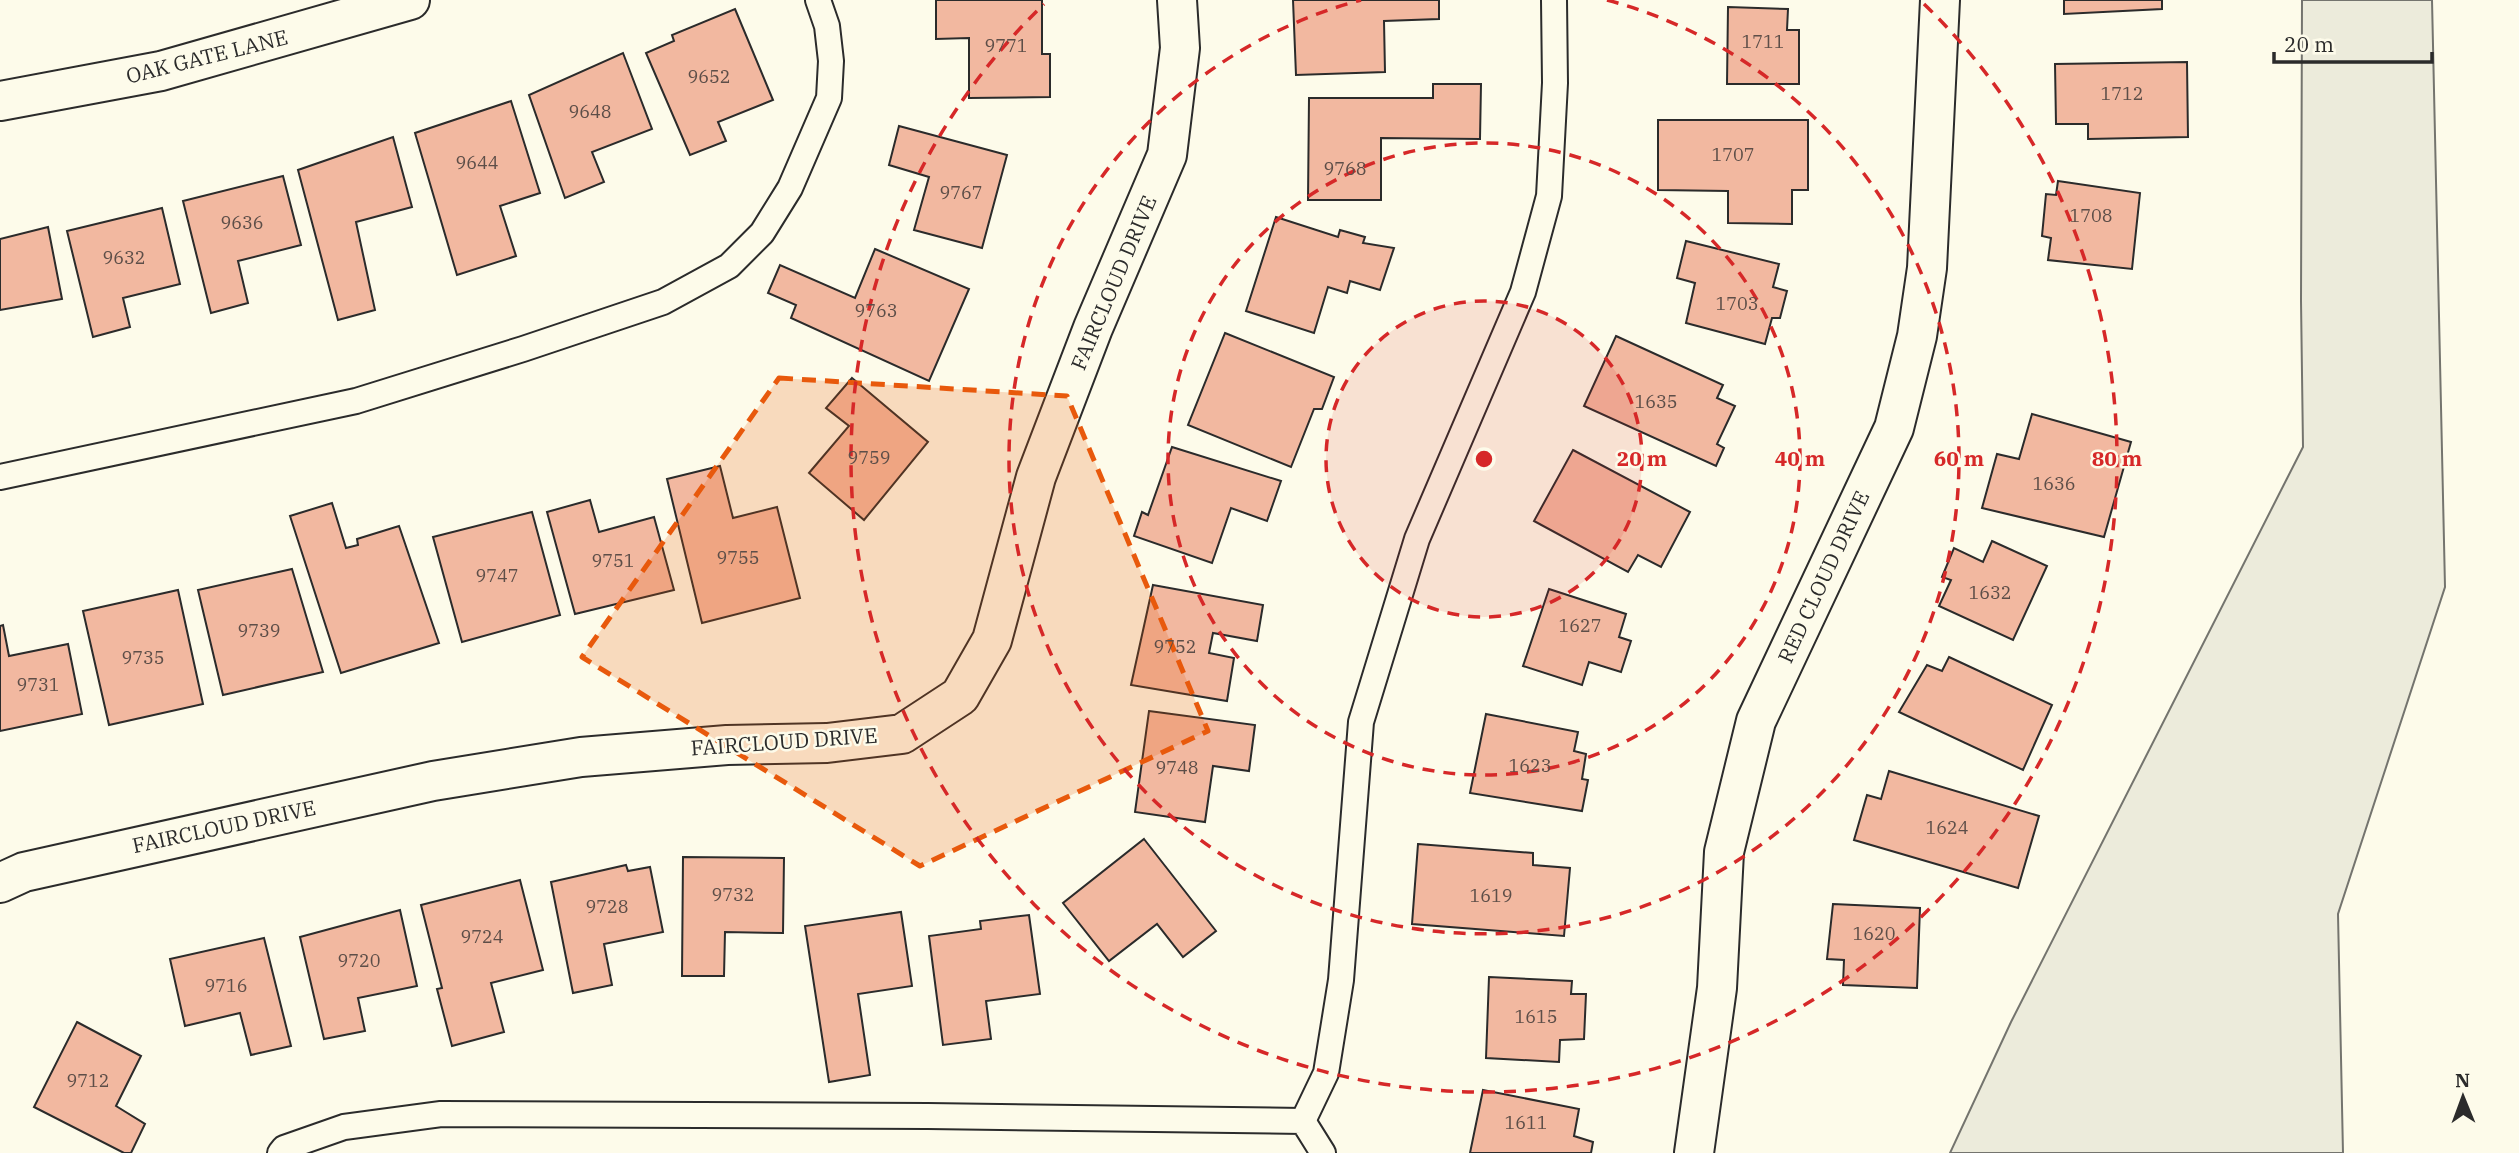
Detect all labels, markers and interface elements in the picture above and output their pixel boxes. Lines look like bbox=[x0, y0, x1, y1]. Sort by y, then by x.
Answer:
scale bar bbox=[2274, 21, 2432, 65]
street label: OAK GATE LANE bbox=[123, 22, 291, 90]
house number: 1711 bbox=[1741, 30, 1785, 53]
text: 20 m bbox=[2284, 30, 2334, 58]
house number: 9771 bbox=[984, 34, 1028, 57]
house number: 9652 bbox=[687, 65, 731, 88]
house number: 1712 bbox=[2100, 82, 2144, 105]
house number: 9648 bbox=[568, 100, 612, 123]
house number: 1707 bbox=[1711, 143, 1755, 166]
house number: 9644 bbox=[455, 151, 499, 174]
house number: 9768 bbox=[1323, 157, 1367, 180]
house number: 9767 bbox=[939, 181, 983, 204]
street label: FAIRCLOUD DRIVE bbox=[1064, 191, 1163, 374]
house number: 1708 bbox=[2069, 204, 2113, 227]
house number: 9636 bbox=[220, 211, 264, 234]
house number: 9632 bbox=[102, 246, 146, 269]
house number: 1703 bbox=[1715, 292, 1759, 315]
house number: 9763 bbox=[854, 299, 898, 322]
house number: 1635 bbox=[1634, 390, 1678, 413]
text: 20 m bbox=[1617, 444, 1667, 472]
text: 40 m bbox=[1775, 444, 1825, 472]
text: 60 m bbox=[1934, 444, 1984, 472]
text: 80 m bbox=[2092, 444, 2142, 472]
house number: 9759 bbox=[847, 446, 891, 469]
centre of rings bbox=[1472, 447, 1496, 471]
house number: 1636 bbox=[2032, 472, 2076, 495]
street label: RED CLOUD DRIVE bbox=[1771, 486, 1875, 667]
house number: 9755 bbox=[716, 546, 760, 569]
house number: 9751 bbox=[591, 549, 635, 572]
house number: 9747 bbox=[475, 564, 519, 587]
house number: 1632 bbox=[1968, 581, 2012, 604]
house number: 1627 bbox=[1558, 614, 1602, 637]
house number: 9739 bbox=[237, 619, 281, 642]
house number: 9752 bbox=[1153, 635, 1197, 658]
house number: 9735 bbox=[121, 646, 165, 669]
house number: 9731 bbox=[16, 673, 60, 696]
street label: FAIRCLOUD DRIVE bbox=[690, 721, 878, 761]
house number: 1623 bbox=[1508, 754, 1552, 777]
house number: 9748 bbox=[1155, 756, 1199, 779]
street label: FAIRCLOUD DRIVE bbox=[129, 793, 318, 859]
house number: 1624 bbox=[1925, 816, 1969, 839]
house number: 9732 bbox=[711, 883, 755, 906]
house number: 1619 bbox=[1469, 884, 1513, 907]
house number: 9728 bbox=[585, 895, 629, 918]
house number: 1620 bbox=[1852, 922, 1896, 945]
house number: 9724 bbox=[460, 925, 504, 948]
house number: 9720 bbox=[337, 949, 381, 972]
house number: 9716 bbox=[204, 974, 248, 997]
house number: 1615 bbox=[1514, 1005, 1558, 1028]
north arrow bbox=[2428, 1062, 2498, 1132]
text: N bbox=[2455, 1068, 2470, 1092]
house number: 9712 bbox=[66, 1069, 110, 1092]
house number: 1611 bbox=[1504, 1111, 1548, 1134]

